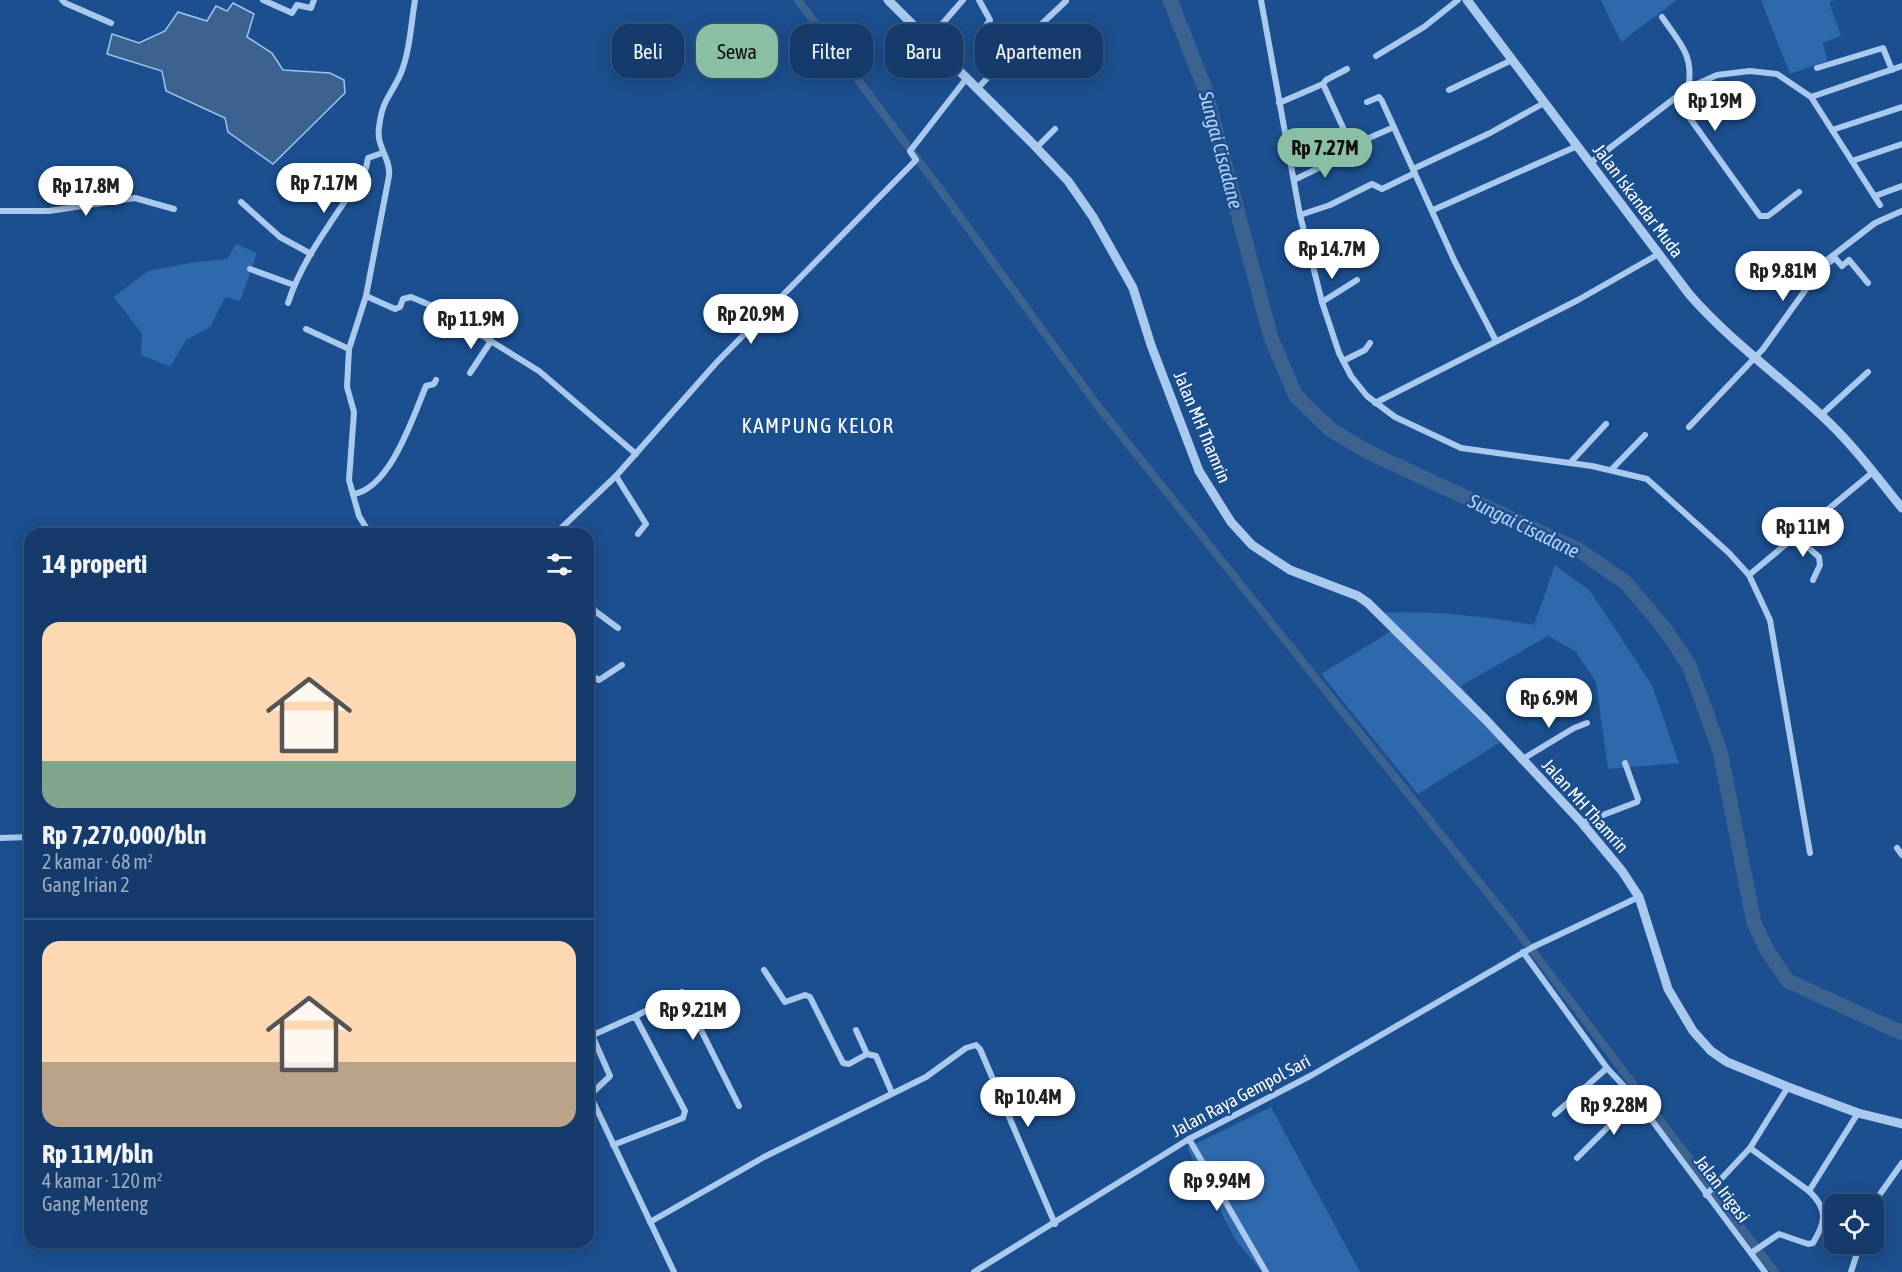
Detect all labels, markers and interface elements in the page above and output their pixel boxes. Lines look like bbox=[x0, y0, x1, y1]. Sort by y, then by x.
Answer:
chip: Beli bbox=[612, 24, 684, 78]
chip: Sewa bbox=[696, 24, 778, 78]
chip: Filter bbox=[790, 24, 873, 78]
chip: Baru bbox=[885, 24, 963, 78]
chip: Apartemen bbox=[975, 24, 1103, 78]
pin: Rp 19M bbox=[1666, 81, 1764, 132]
water label: Sungai Cisadane bbox=[1194, 88, 1248, 211]
text: Rp 19M bbox=[1688, 89, 1742, 112]
pin: Rp 7.27M bbox=[1263, 128, 1387, 179]
text: Rp 7.27M bbox=[1291, 136, 1359, 159]
street label: Jalan Iskandar Muda bbox=[1589, 140, 1688, 262]
pin: Rp 7.17M bbox=[262, 163, 386, 214]
pin: Rp 17.8M bbox=[24, 166, 148, 217]
text: Rp 7.17M bbox=[290, 171, 358, 194]
text: Rp 17.8M bbox=[52, 174, 120, 197]
pin: Rp 14.7M bbox=[1270, 229, 1394, 280]
text: Rp 14.7M bbox=[1298, 237, 1366, 260]
pin: Rp 9.81M bbox=[1721, 251, 1845, 302]
text: Rp 9.81M bbox=[1749, 259, 1817, 282]
pin: Rp 20.9M bbox=[689, 294, 813, 345]
pin: Rp 11.9M bbox=[409, 299, 533, 350]
text: Rp 20.9M bbox=[717, 302, 785, 325]
text: Rp 11.9M bbox=[437, 307, 505, 330]
street label: Jalan MH Thamrin bbox=[1170, 368, 1235, 486]
district label: KAMPUNG KELOR bbox=[742, 413, 894, 437]
water label: Sungai Cisadane bbox=[1464, 488, 1584, 562]
pin: Rp 11M bbox=[1754, 507, 1852, 558]
text: Rp 11M bbox=[1776, 515, 1830, 538]
icon: filters bbox=[543, 548, 576, 581]
text: 14 properti bbox=[42, 549, 147, 579]
icon: home bbox=[255, 661, 363, 769]
pin: Rp 6.9M bbox=[1494, 678, 1604, 729]
text: Rp 6.9M bbox=[1520, 686, 1578, 709]
street label: Jalan MH Thamrin bbox=[1538, 754, 1633, 857]
text: Rp 7,270,000/bln bbox=[42, 820, 206, 850]
text: 2 kamar · 68 m² bbox=[42, 850, 153, 873]
text: Gang Irian 2 bbox=[42, 873, 130, 896]
icon: home bbox=[255, 980, 363, 1088]
pin: Rp 9.21M bbox=[631, 990, 755, 1041]
text: Rp 9.21M bbox=[659, 998, 727, 1021]
street label: Jalan Raya Gempol Sari bbox=[1168, 1050, 1314, 1141]
pin: Rp 10.4M bbox=[966, 1077, 1090, 1128]
text: Rp 10.4M bbox=[994, 1085, 1062, 1108]
pin: Rp 9.28M bbox=[1552, 1085, 1676, 1136]
text: Rp 9.28M bbox=[1580, 1093, 1648, 1116]
text: Rp 11M/bln bbox=[42, 1139, 153, 1169]
street label: Jalan Irigasi bbox=[1690, 1151, 1754, 1226]
pin: Rp 9.94M bbox=[1155, 1161, 1279, 1212]
text: 4 kamar · 120 m² bbox=[42, 1169, 163, 1192]
text: Rp 9.94M bbox=[1183, 1169, 1251, 1192]
text: Gang Menteng bbox=[42, 1192, 148, 1215]
map controls bbox=[1824, 1194, 1884, 1254]
button: locate bbox=[1824, 1194, 1884, 1254]

